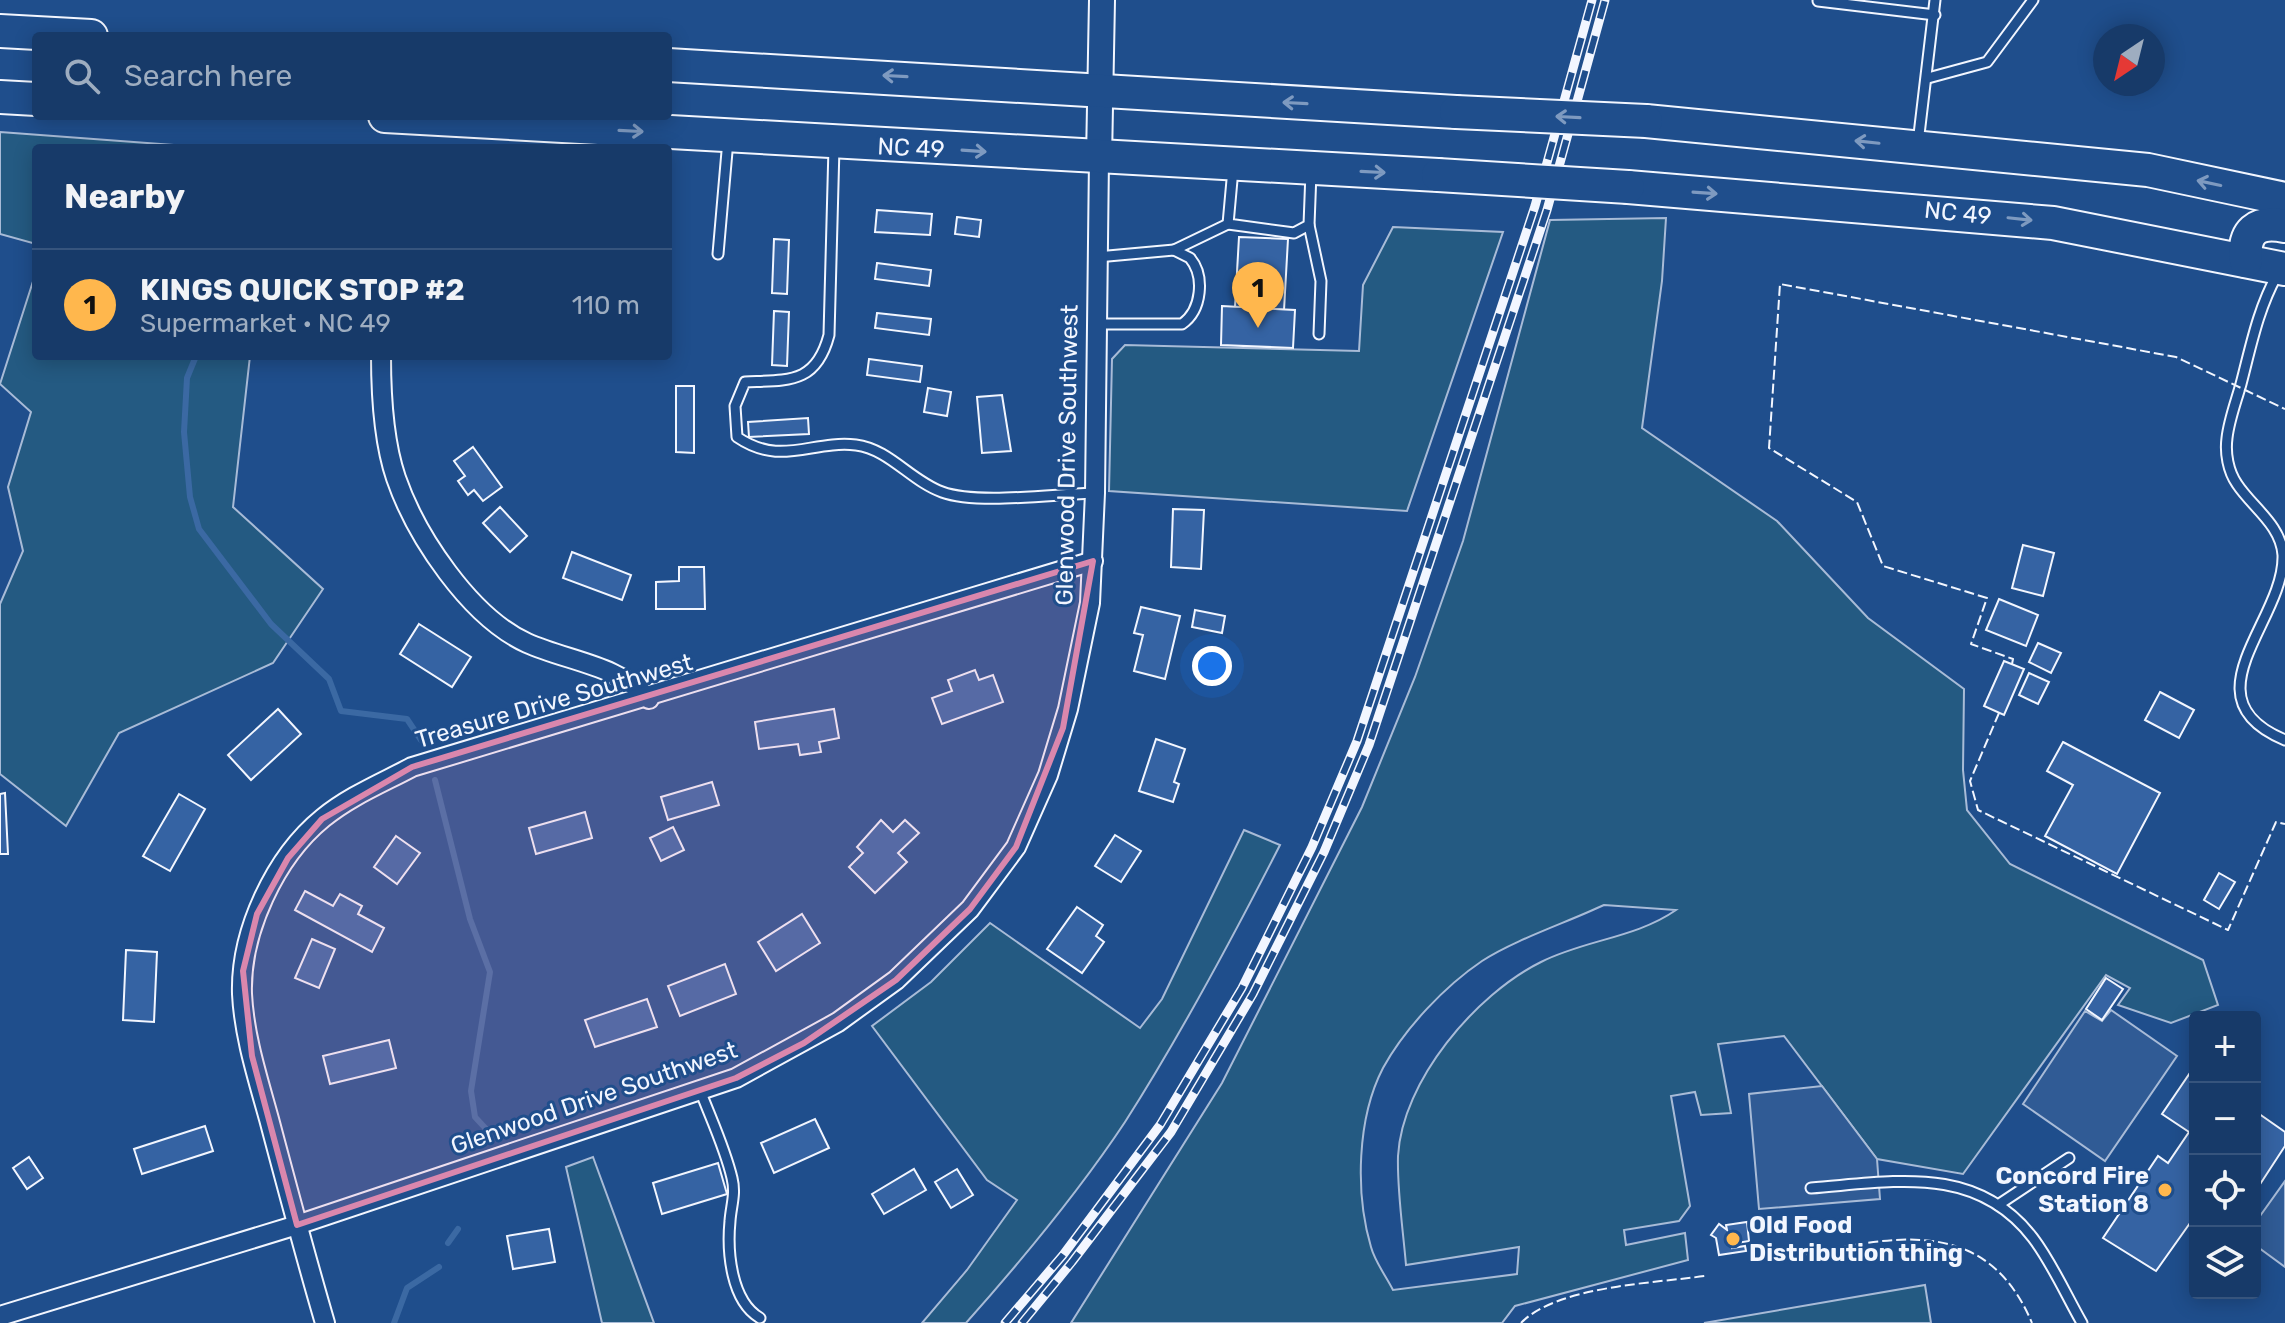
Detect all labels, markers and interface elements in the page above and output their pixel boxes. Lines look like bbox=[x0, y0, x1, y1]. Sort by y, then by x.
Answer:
north arrow bbox=[2093, 24, 2165, 96]
search box bbox=[32, 32, 672, 120]
icon: search bbox=[60, 54, 104, 98]
text: Search here bbox=[124, 58, 292, 94]
one-way arrow bbox=[883, 68, 909, 83]
one-way arrow bbox=[1282, 95, 1309, 110]
one-way arrow bbox=[1555, 109, 1582, 124]
one-way arrow bbox=[617, 124, 644, 139]
street label: NC 49 bbox=[877, 132, 945, 164]
one-way arrow bbox=[1855, 134, 1881, 149]
one-way arrow bbox=[960, 144, 987, 159]
one-way arrow bbox=[1359, 165, 1386, 180]
one-way arrow bbox=[2196, 175, 2222, 190]
text: Nearby bbox=[64, 176, 185, 217]
one-way arrow bbox=[1691, 186, 1718, 201]
street label: NC 49 bbox=[1923, 196, 1993, 230]
one-way arrow bbox=[2006, 212, 2033, 227]
pin: 1 bbox=[1232, 262, 1284, 328]
text: KINGS QUICK STOP #2 bbox=[140, 272, 465, 308]
text: 1 bbox=[84, 290, 96, 321]
text: 110 m bbox=[572, 290, 640, 321]
street label: Glenwood Drive Southwest bbox=[1050, 304, 1084, 606]
text: Supermarket · NC 49 bbox=[140, 308, 391, 339]
your location bbox=[1192, 646, 1232, 686]
street label: Treasure Drive Southwest bbox=[412, 648, 696, 754]
map controls bbox=[2189, 1011, 2261, 1299]
button: + bbox=[2189, 1011, 2261, 1083]
street label: Glenwood Drive Southwest bbox=[447, 1036, 741, 1160]
button: − bbox=[2189, 1083, 2261, 1155]
button: locate bbox=[2189, 1155, 2261, 1227]
place label: Concord Fire Station 8 bbox=[1995, 1162, 2149, 1218]
marker: Concord Fire Station 8 bbox=[2156, 1181, 2174, 1199]
place label: Old Food Distribution thing bbox=[1749, 1211, 1963, 1267]
button: layers bbox=[2189, 1227, 2261, 1299]
marker: Old Food Distribution thing bbox=[1724, 1230, 1742, 1248]

